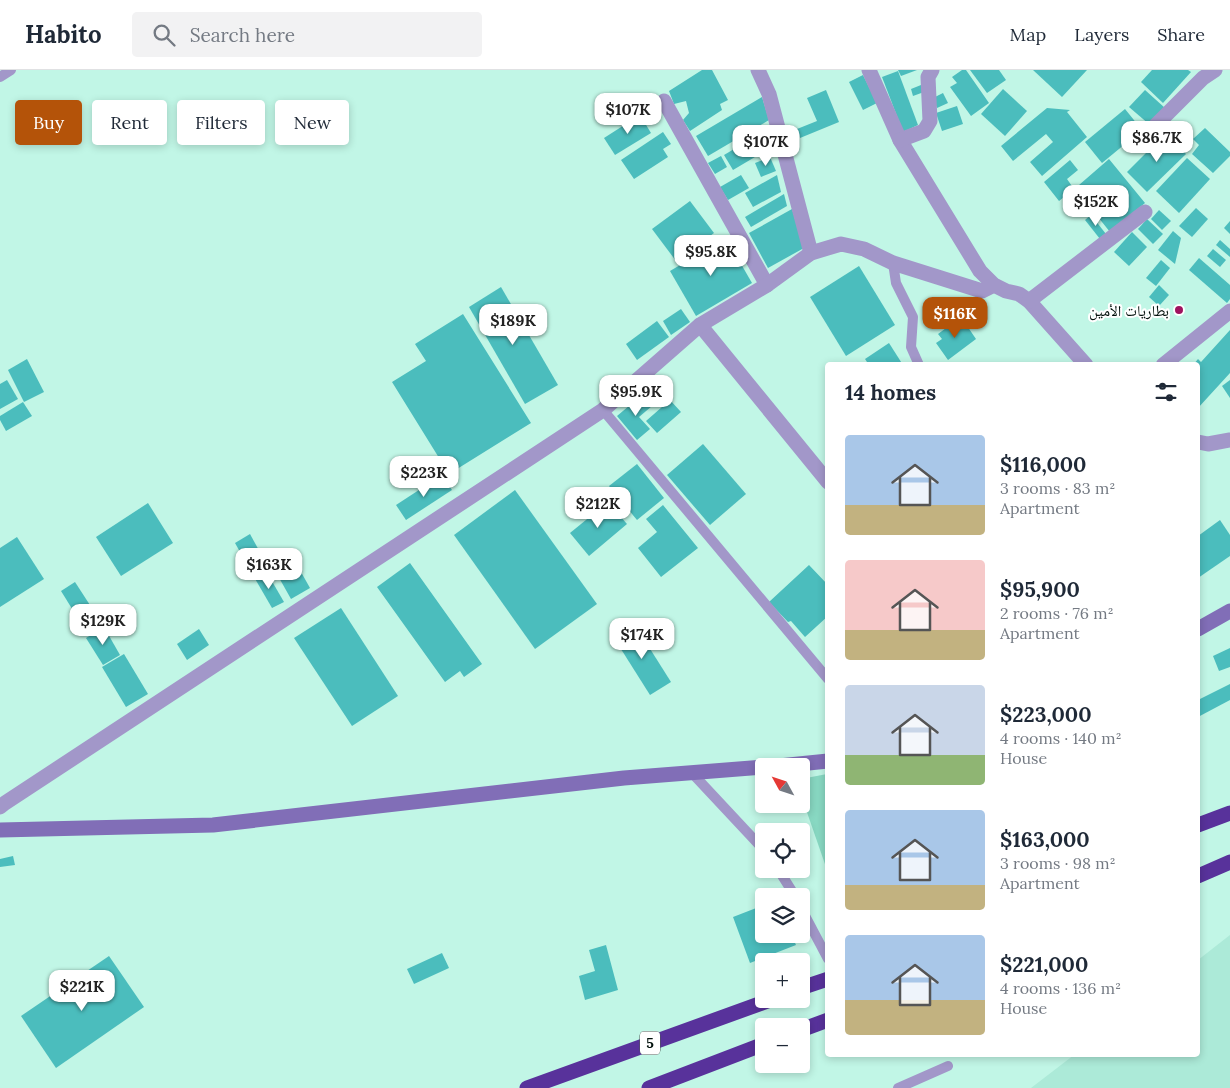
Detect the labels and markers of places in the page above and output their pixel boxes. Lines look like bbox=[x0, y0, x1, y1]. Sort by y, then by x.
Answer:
pin: $107K bbox=[593, 92, 663, 135]
pin: $86.7K bbox=[1116, 121, 1198, 163]
pin: $107K bbox=[731, 124, 801, 167]
pin: $152K bbox=[1061, 184, 1131, 227]
pin: $95.8K bbox=[670, 234, 752, 277]
pin: $116K bbox=[920, 296, 990, 339]
place label: بطاريات الأمين bbox=[1089, 301, 1169, 321]
pin: $189K bbox=[478, 304, 548, 346]
marker: بطاريات الأمين bbox=[1173, 304, 1185, 316]
pin: $95.9K bbox=[595, 374, 677, 417]
pin: $223K bbox=[389, 456, 459, 498]
pin: $212K bbox=[563, 486, 633, 529]
pin: $163K bbox=[234, 548, 304, 590]
pin: $129K bbox=[68, 604, 138, 646]
pin: $174K bbox=[607, 618, 677, 660]
pin: $221K bbox=[47, 970, 117, 1012]

